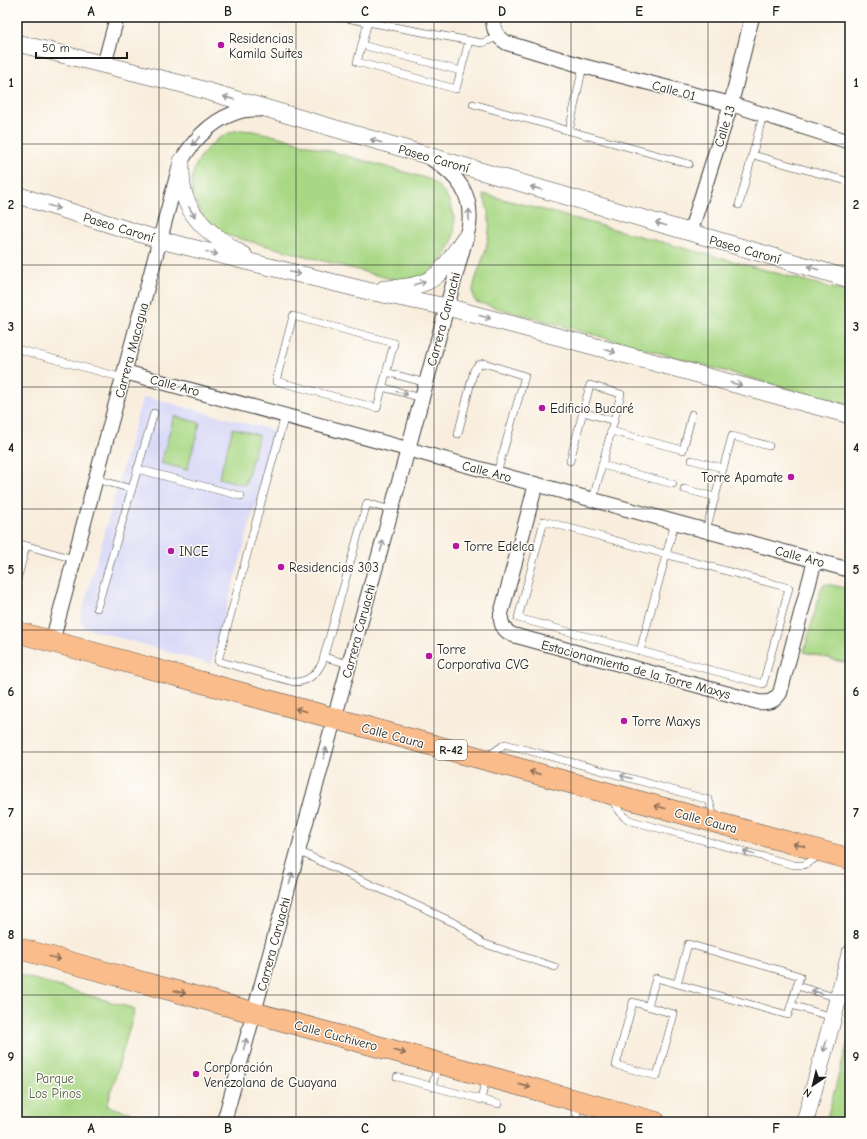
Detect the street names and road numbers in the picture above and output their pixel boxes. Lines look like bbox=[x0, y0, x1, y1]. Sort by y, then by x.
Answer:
street label: Calle 01 bbox=[651, 78, 697, 103]
street label: Calle 13 bbox=[711, 103, 738, 149]
street label: Paseo Caroní bbox=[397, 141, 472, 176]
street label: Paseo Caroní bbox=[82, 210, 157, 246]
street label: Paseo Caroní bbox=[708, 232, 783, 267]
street label: Carrera Caruachi bbox=[424, 271, 463, 368]
street label: Carrera Macagua bbox=[112, 301, 151, 399]
street label: Calle Aro bbox=[148, 372, 201, 399]
street label: Calle Aro bbox=[460, 458, 513, 485]
street label: Calle Aro bbox=[773, 543, 826, 570]
street label: Carrera Caruachi bbox=[339, 583, 378, 680]
street label: Estacionamiento de la Torre Maxys bbox=[540, 637, 732, 702]
street label: Calle Caura bbox=[360, 720, 426, 751]
road number: R-42 bbox=[435, 740, 467, 760]
street label: Calle Caura bbox=[673, 805, 739, 836]
street label: Carrera Caruachi bbox=[254, 896, 293, 993]
street label: Calle Cuchivero bbox=[293, 1017, 379, 1054]

